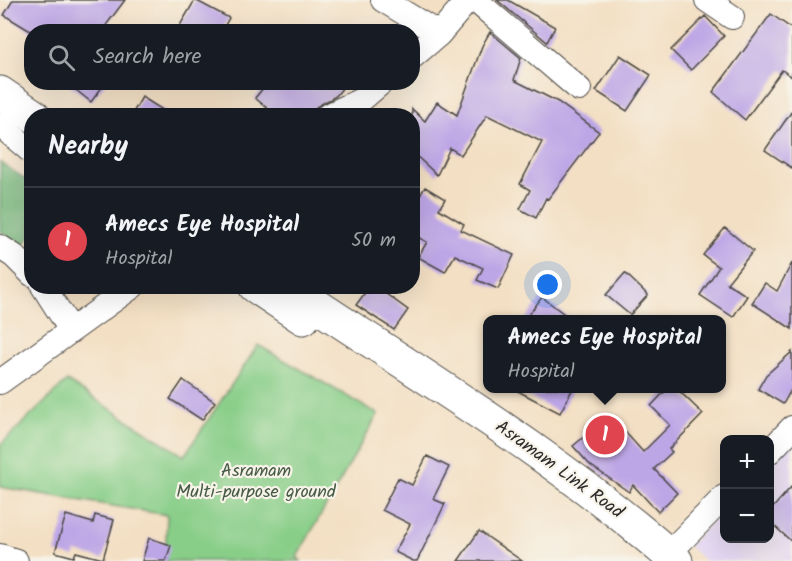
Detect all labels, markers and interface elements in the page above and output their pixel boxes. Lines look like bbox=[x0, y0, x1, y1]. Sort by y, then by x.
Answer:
search box bbox=[24, 24, 420, 90]
text: Search here bbox=[93, 40, 201, 75]
icon: search bbox=[45, 41, 78, 74]
text: Nearby bbox=[48, 126, 128, 168]
text: Amecs Eye Hospital bbox=[105, 208, 299, 243]
text: 1 bbox=[64, 225, 71, 257]
text: 50 m bbox=[351, 225, 396, 257]
text: Hospital bbox=[105, 243, 172, 275]
your location bbox=[533, 270, 562, 299]
popup bbox=[483, 315, 726, 393]
text: Amecs Eye Hospital bbox=[507, 321, 702, 356]
text: Hospital bbox=[507, 356, 575, 388]
pin: 1 bbox=[586, 412, 624, 458]
street label: Asramam Link Road bbox=[489, 413, 630, 527]
map controls bbox=[720, 435, 774, 543]
button: + bbox=[720, 435, 774, 489]
park label: Asramam Multi-purpose ground bbox=[176, 457, 337, 507]
button: − bbox=[720, 489, 774, 543]

